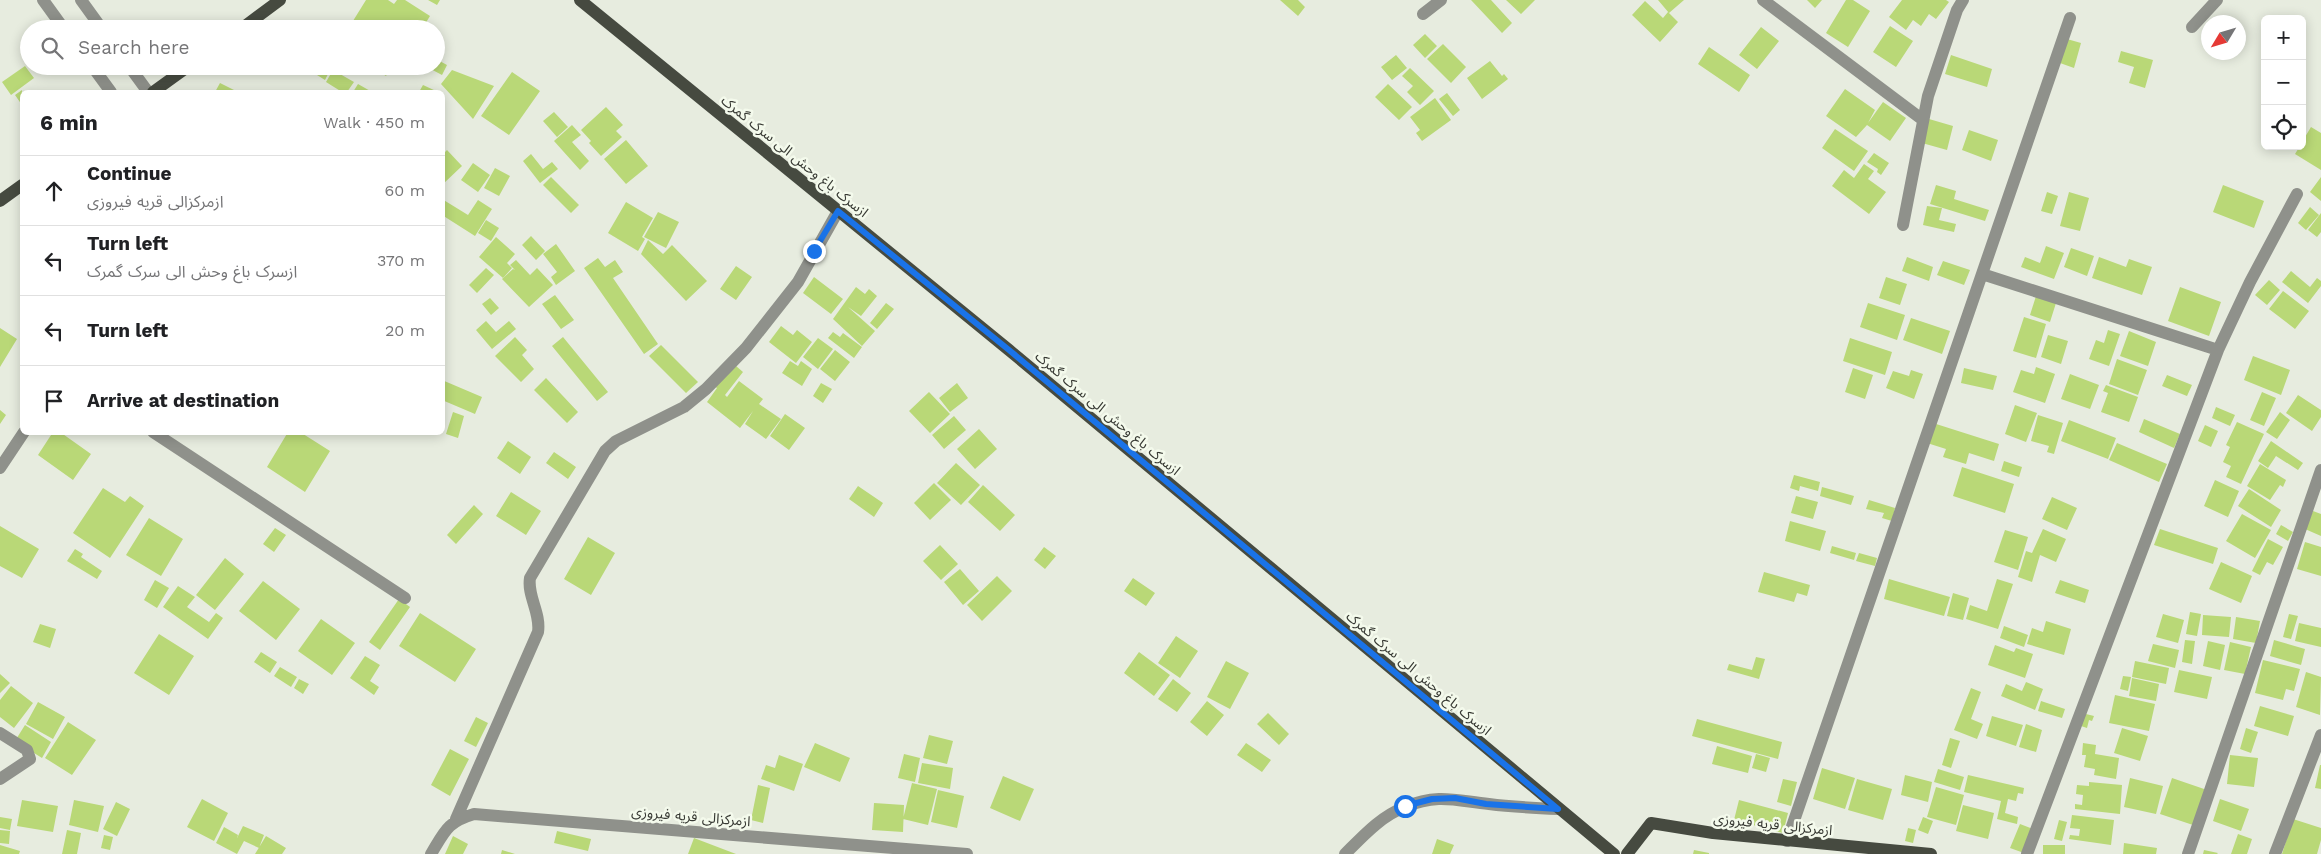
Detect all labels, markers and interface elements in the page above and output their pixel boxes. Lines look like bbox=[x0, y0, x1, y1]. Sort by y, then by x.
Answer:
north arrow bbox=[2201, 15, 2246, 60]
map controls bbox=[2261, 15, 2306, 150]
button: + bbox=[2261, 15, 2306, 60]
search box bbox=[20, 20, 445, 75]
icon: search bbox=[38, 34, 66, 62]
text: Search here bbox=[78, 36, 189, 59]
button: − bbox=[2261, 60, 2306, 105]
street label: ازسرک باغ وحش الی سرک گمرک bbox=[717, 92, 872, 222]
button: locate bbox=[2261, 105, 2306, 150]
text: 6 min bbox=[40, 110, 98, 135]
text: Walk · 450 m bbox=[323, 113, 425, 132]
text: Continue bbox=[87, 162, 171, 185]
icon: ahead bbox=[40, 177, 68, 205]
text: 60 m bbox=[385, 181, 425, 200]
text: ازمرکزالی قریه فیروزی bbox=[87, 192, 224, 211]
text: Turn left bbox=[87, 232, 168, 255]
route end bbox=[803, 240, 826, 263]
icon: left bbox=[40, 247, 68, 275]
text: 370 m bbox=[377, 251, 425, 270]
text: ازسرک باغ وحش الی سرک گمرک bbox=[87, 262, 297, 281]
icon: left bbox=[40, 317, 68, 345]
text: Turn left bbox=[87, 319, 168, 342]
text: 20 m bbox=[385, 321, 425, 340]
street label: ازسرک باغ وحش الی سرک گمرک bbox=[1030, 348, 1184, 481]
icon: arrive bbox=[40, 387, 68, 415]
text: Arrive at destination bbox=[87, 389, 279, 412]
street label: ازسرک باغ وحش الی سرک گمرک bbox=[1341, 608, 1495, 741]
route start bbox=[1394, 795, 1417, 818]
street label: ازمرکزالی قریه فیروزی bbox=[631, 803, 751, 830]
street label: ازمرکزالی قریه فیروزی bbox=[1713, 810, 1833, 839]

